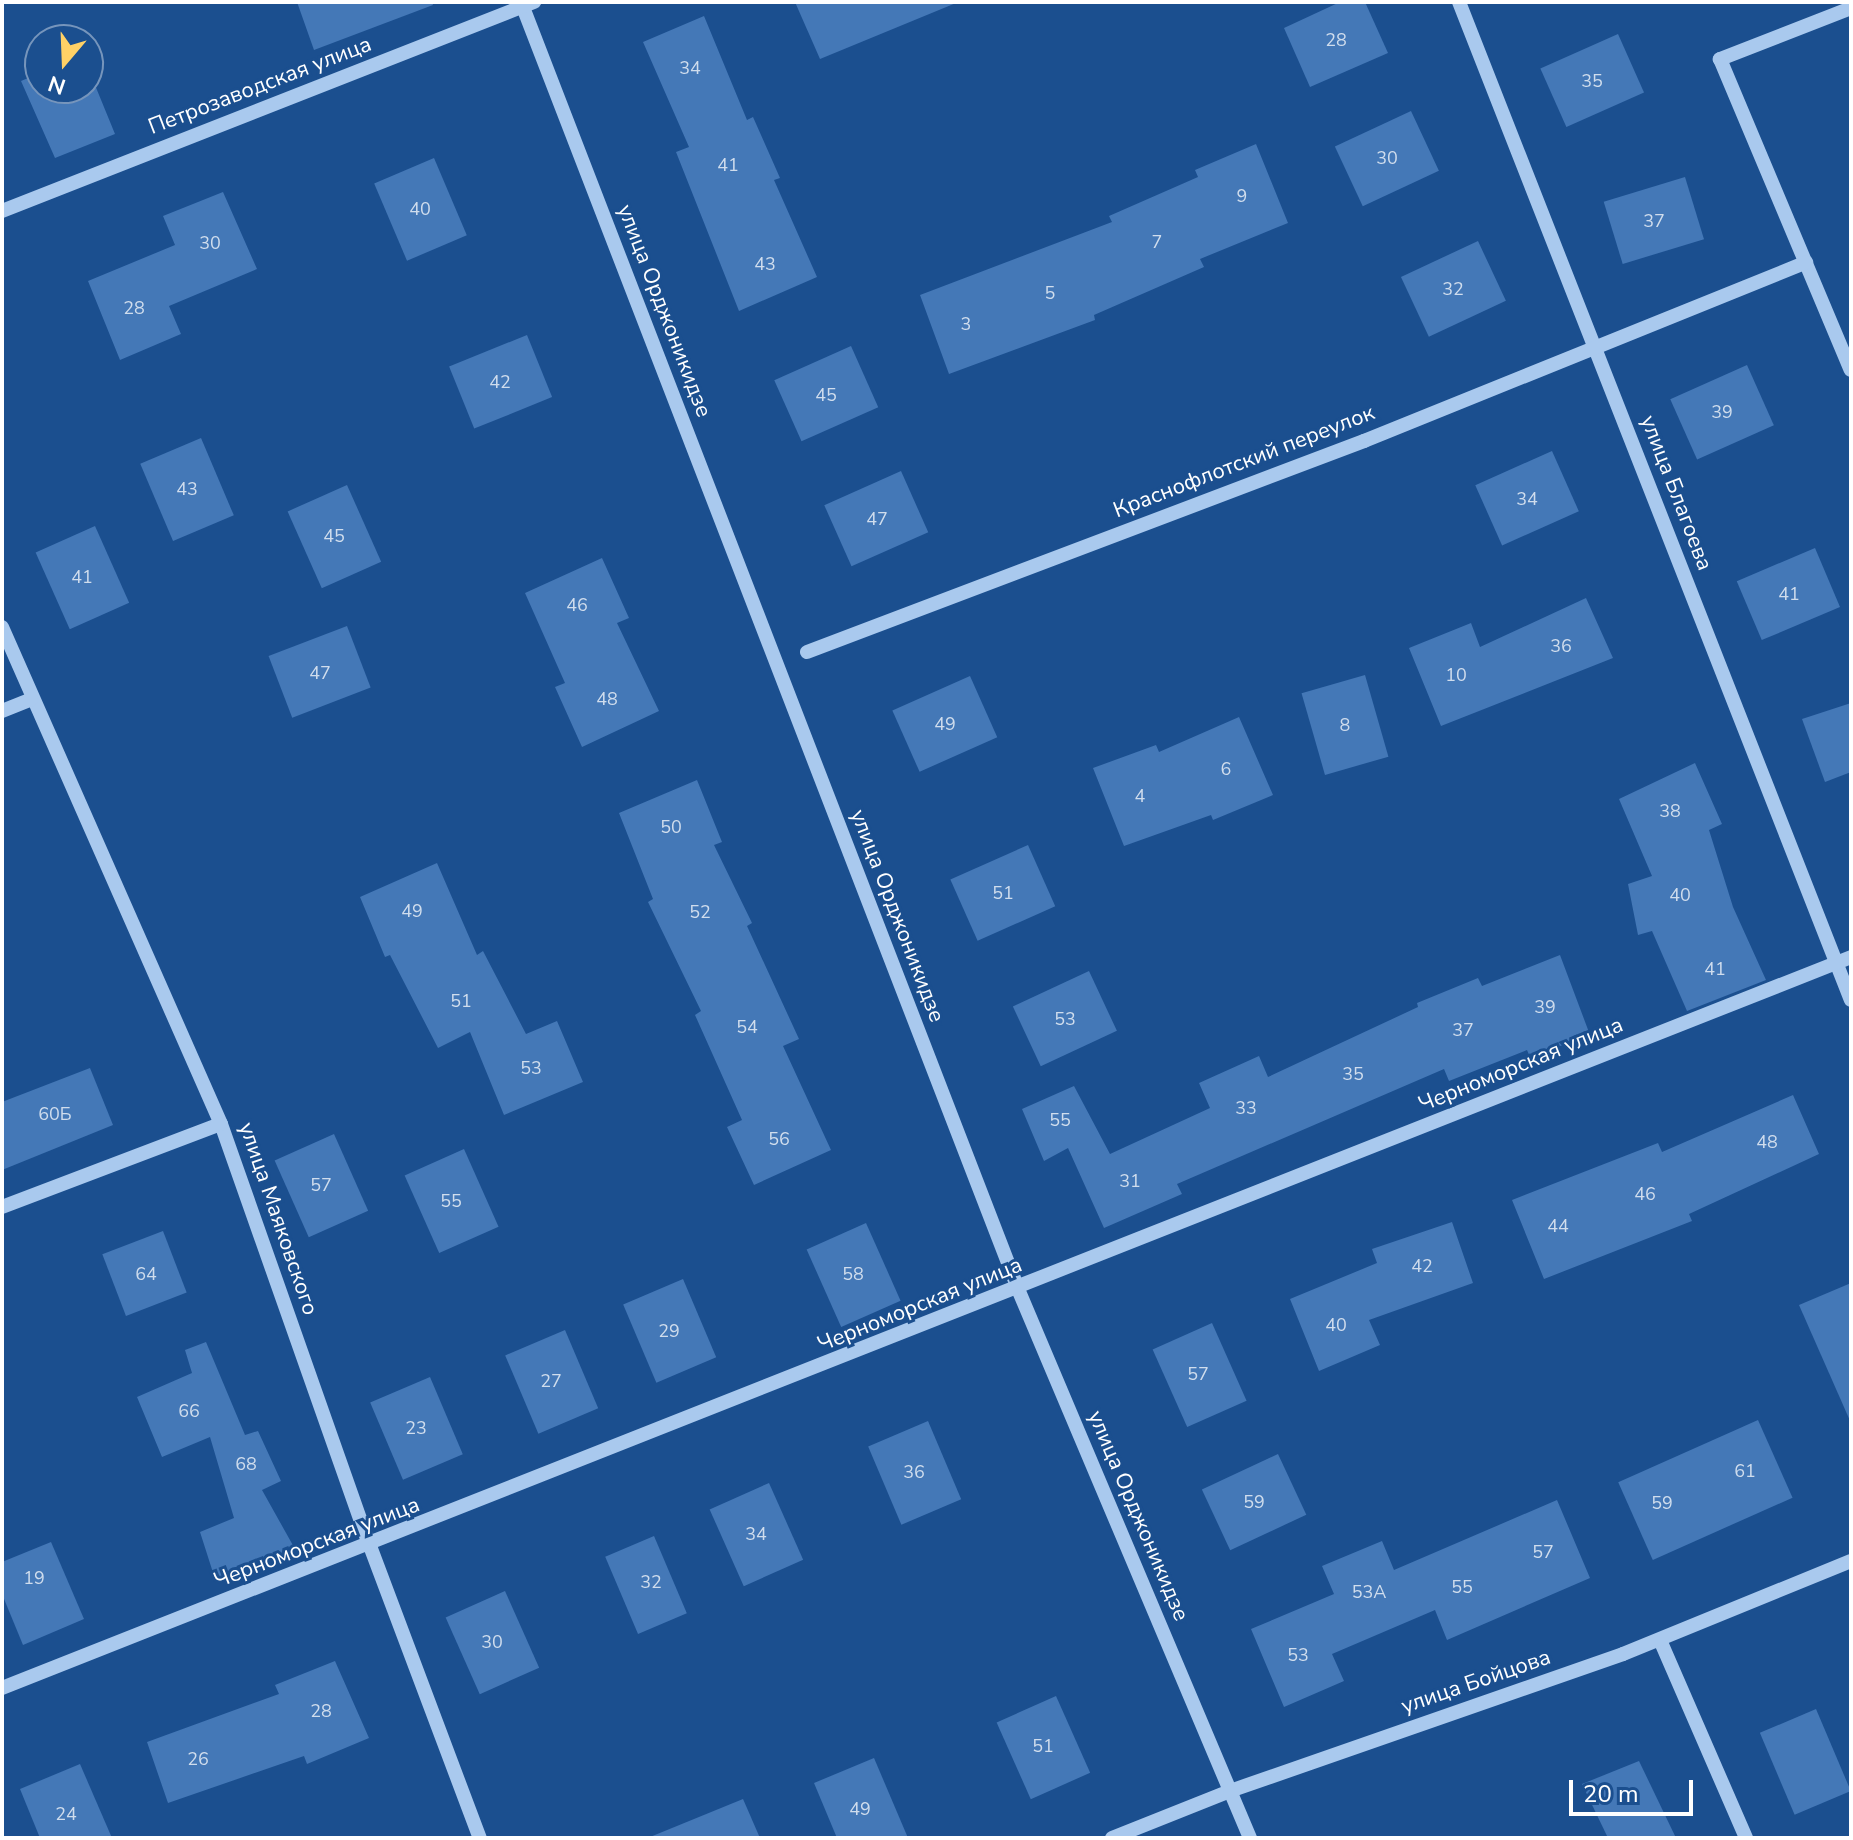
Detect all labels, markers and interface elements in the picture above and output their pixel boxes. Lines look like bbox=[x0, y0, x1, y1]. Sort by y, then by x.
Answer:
north arrow bbox=[24, 24, 104, 104]
house number: 28 bbox=[1325, 29, 1347, 51]
street label: Петрозаводская улица bbox=[145, 31, 375, 141]
house number: 34 bbox=[679, 57, 701, 79]
text: N bbox=[44, 68, 70, 102]
house number: 35 bbox=[1581, 70, 1603, 92]
house number: 30 bbox=[1376, 147, 1398, 169]
house number: 41 bbox=[717, 154, 739, 176]
house number: 9 bbox=[1237, 185, 1247, 207]
house number: 40 bbox=[409, 198, 431, 220]
street label: улица Орджоникидзе bbox=[611, 201, 717, 421]
house number: 37 bbox=[1643, 210, 1665, 232]
house number: 7 bbox=[1152, 231, 1162, 253]
house number: 30 bbox=[199, 232, 221, 254]
house number: 43 bbox=[754, 253, 776, 275]
house number: 32 bbox=[1442, 278, 1464, 300]
house number: 5 bbox=[1045, 282, 1055, 304]
house number: 28 bbox=[123, 297, 145, 319]
house number: 3 bbox=[961, 313, 971, 335]
house number: 42 bbox=[489, 371, 511, 393]
house number: 45 bbox=[815, 384, 837, 406]
street label: Краснофлотский переулок bbox=[1110, 400, 1378, 524]
house number: 39 bbox=[1711, 401, 1733, 423]
street label: улица Благоева bbox=[1634, 412, 1718, 574]
house number: 43 bbox=[176, 478, 198, 500]
house number: 34 bbox=[1516, 488, 1538, 510]
house number: 47 bbox=[866, 508, 888, 530]
house number: 45 bbox=[323, 525, 345, 547]
house number: 41 bbox=[71, 566, 93, 588]
house number: 41 bbox=[1778, 583, 1800, 605]
house number: 46 bbox=[566, 594, 588, 616]
house number: 36 bbox=[1550, 635, 1572, 657]
house number: 47 bbox=[309, 662, 331, 684]
house number: 10 bbox=[1445, 664, 1467, 686]
house number: 48 bbox=[596, 688, 618, 710]
house number: 49 bbox=[934, 713, 956, 735]
house number: 8 bbox=[1340, 714, 1350, 736]
house number: 6 bbox=[1221, 758, 1231, 780]
house number: 4 bbox=[1135, 785, 1145, 807]
house number: 38 bbox=[1659, 800, 1681, 822]
street label: улица Орджоникидзе bbox=[844, 806, 950, 1026]
house number: 50 bbox=[660, 816, 682, 838]
house number: 51 bbox=[992, 882, 1014, 904]
house number: 40 bbox=[1669, 884, 1691, 906]
house number: 49 bbox=[401, 900, 423, 922]
house number: 52 bbox=[689, 901, 711, 923]
house number: 41 bbox=[1704, 958, 1726, 980]
house number: 51 bbox=[450, 990, 472, 1012]
house number: 39 bbox=[1534, 996, 1556, 1018]
house number: 53 bbox=[1054, 1008, 1076, 1030]
street label: Черноморская улица bbox=[1415, 1012, 1627, 1118]
house number: 54 bbox=[736, 1016, 758, 1038]
house number: 37 bbox=[1452, 1019, 1474, 1041]
house number: 53 bbox=[520, 1057, 542, 1079]
house number: 35 bbox=[1342, 1063, 1364, 1085]
house number: 33 bbox=[1235, 1097, 1257, 1119]
house number: 60Б bbox=[38, 1103, 72, 1125]
house number: 55 bbox=[1049, 1109, 1071, 1131]
street label: улица Маяковского bbox=[233, 1119, 323, 1319]
house number: 56 bbox=[768, 1128, 790, 1150]
house number: 48 bbox=[1756, 1131, 1778, 1153]
house number: 31 bbox=[1119, 1170, 1141, 1192]
house number: 57 bbox=[310, 1174, 332, 1196]
house number: 46 bbox=[1634, 1183, 1656, 1205]
house number: 55 bbox=[440, 1190, 462, 1212]
house number: 44 bbox=[1547, 1215, 1569, 1237]
street label: Черноморская улица bbox=[814, 1252, 1026, 1358]
house number: 42 bbox=[1411, 1255, 1433, 1277]
house number: 64 bbox=[135, 1263, 157, 1285]
house number: 58 bbox=[842, 1263, 864, 1285]
house number: 40 bbox=[1325, 1314, 1347, 1336]
house number: 29 bbox=[658, 1320, 680, 1342]
house number: 57 bbox=[1187, 1363, 1209, 1385]
house number: 27 bbox=[540, 1370, 562, 1392]
house number: 66 bbox=[178, 1400, 200, 1422]
street label: улица Орджоникидзе bbox=[1082, 1407, 1194, 1625]
house number: 23 bbox=[405, 1417, 427, 1439]
house number: 68 bbox=[235, 1453, 257, 1475]
house number: 61 bbox=[1734, 1460, 1756, 1482]
house number: 36 bbox=[903, 1461, 925, 1483]
house number: 59 bbox=[1243, 1491, 1265, 1513]
street label: Черноморская улица bbox=[211, 1492, 423, 1594]
house number: 59 bbox=[1651, 1492, 1673, 1514]
house number: 34 bbox=[745, 1523, 767, 1545]
house number: 57 bbox=[1532, 1541, 1554, 1563]
house number: 19 bbox=[23, 1567, 45, 1589]
house number: 32 bbox=[640, 1571, 662, 1593]
house number: 55 bbox=[1451, 1576, 1473, 1598]
house number: 53А bbox=[1352, 1581, 1386, 1603]
house number: 30 bbox=[481, 1631, 503, 1653]
house number: 53 bbox=[1287, 1644, 1309, 1666]
street label: улица Бойцова bbox=[1398, 1644, 1554, 1720]
house number: 28 bbox=[310, 1700, 332, 1722]
house number: 51 bbox=[1032, 1735, 1054, 1757]
house number: 26 bbox=[187, 1748, 209, 1770]
scale bar bbox=[1573, 1764, 1697, 1814]
text: 20 m bbox=[1583, 1778, 1639, 1810]
house number: 49 bbox=[849, 1798, 871, 1820]
house number: 24 bbox=[55, 1803, 77, 1825]

